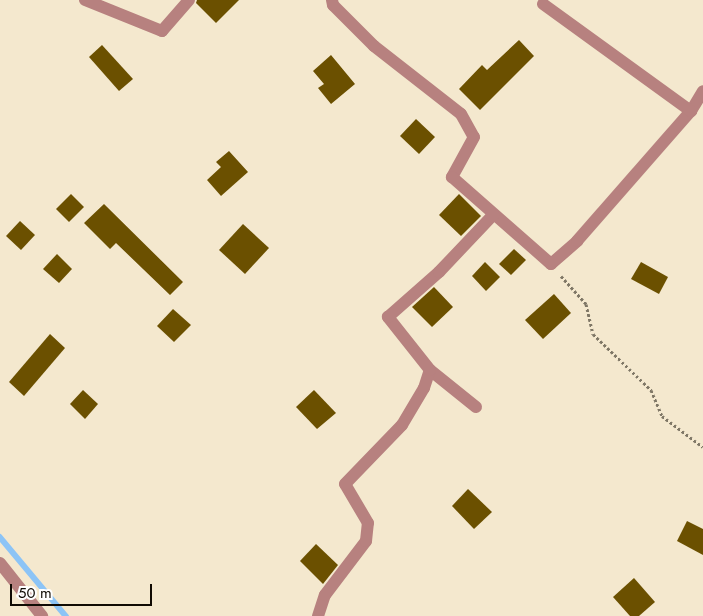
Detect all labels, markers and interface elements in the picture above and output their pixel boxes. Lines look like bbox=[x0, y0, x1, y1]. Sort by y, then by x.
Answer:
scale bar bbox=[12, 574, 155, 606]
text: 50 m bbox=[18, 582, 52, 604]

